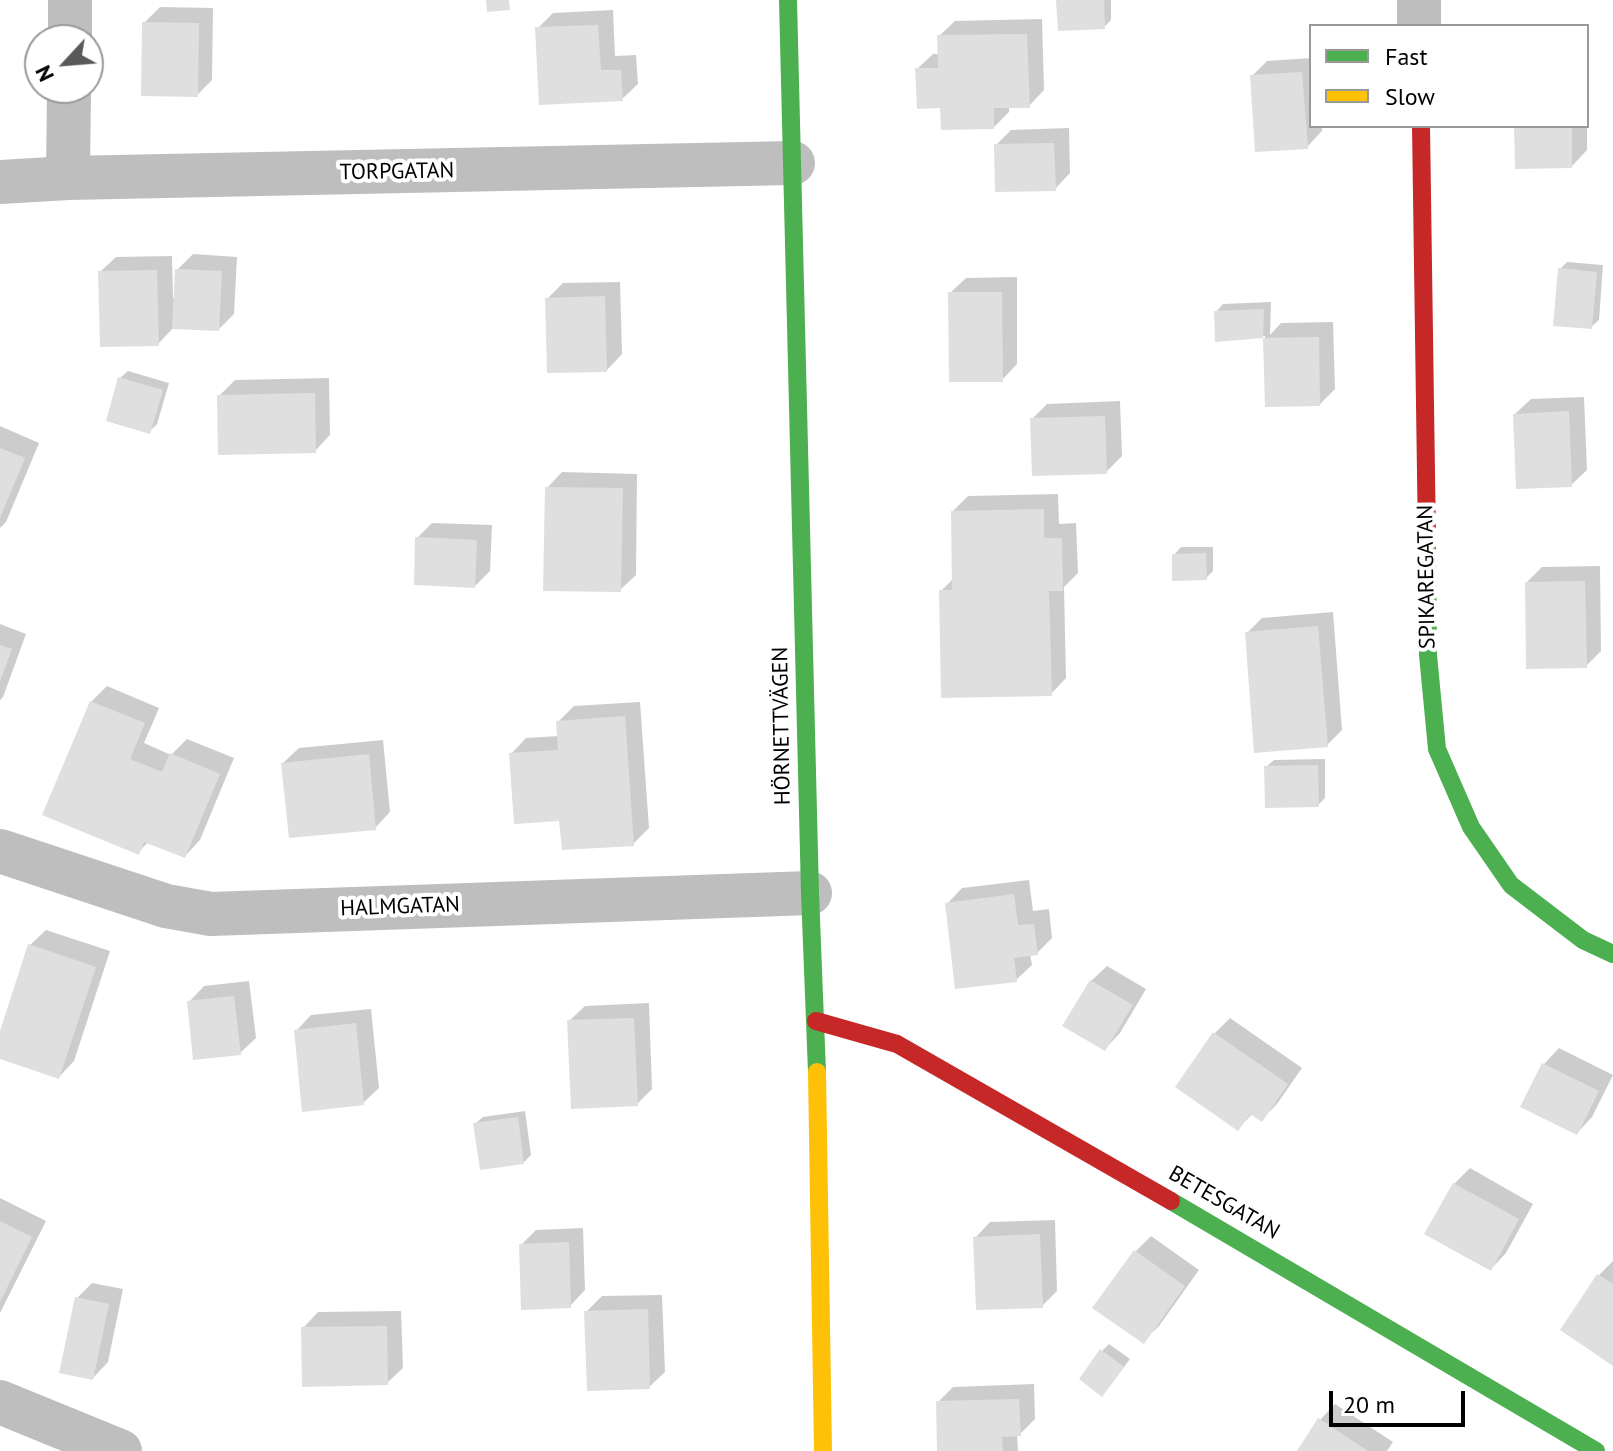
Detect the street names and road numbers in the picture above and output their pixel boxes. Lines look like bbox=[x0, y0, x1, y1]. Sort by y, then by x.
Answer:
street label: TORPGATAN bbox=[340, 158, 454, 186]
street label: SPIKAREGATAN bbox=[1413, 505, 1441, 649]
street label: HÖRNETTVÄGEN bbox=[767, 647, 797, 805]
street label: HALMGATAN bbox=[340, 892, 460, 922]
street label: BETESGATAN bbox=[1164, 1161, 1284, 1245]

